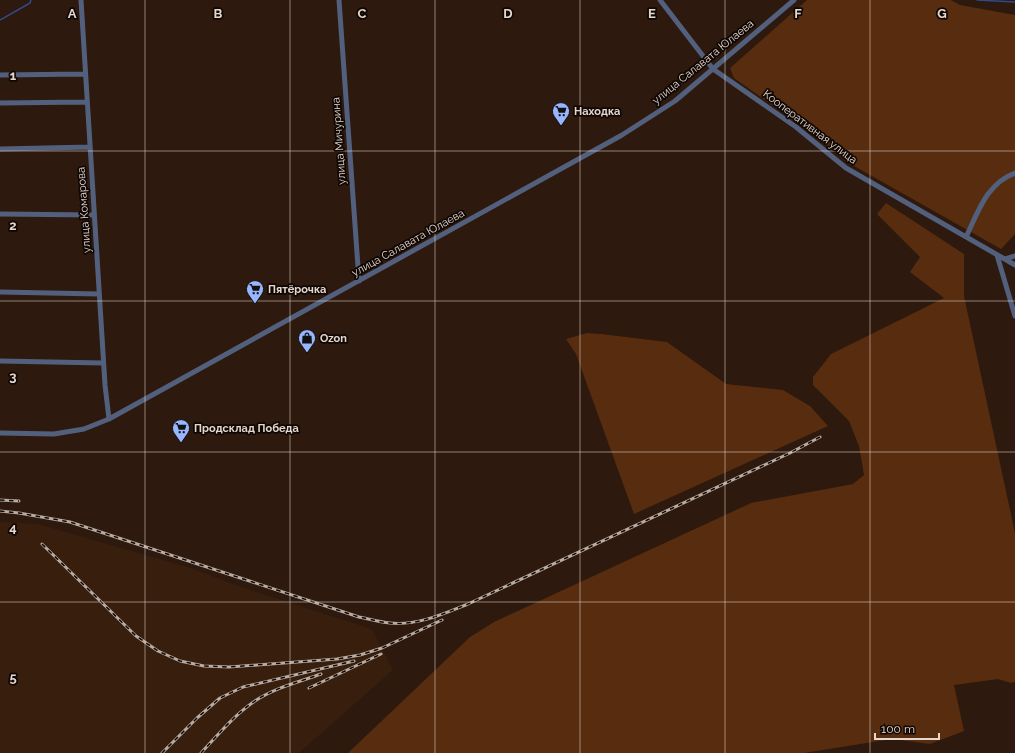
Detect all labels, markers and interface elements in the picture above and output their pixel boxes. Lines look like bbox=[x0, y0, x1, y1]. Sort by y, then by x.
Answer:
text: A bbox=[68, 6, 77, 21]
text: B bbox=[214, 6, 223, 21]
text: C bbox=[358, 6, 367, 21]
text: D bbox=[503, 6, 513, 21]
text: E bbox=[648, 6, 656, 21]
text: F bbox=[794, 6, 802, 21]
text: G bbox=[937, 6, 947, 21]
street label: улица Салавата Юлаева bbox=[650, 17, 756, 107]
text: 1 bbox=[10, 68, 17, 83]
street label: Кооперативная улица bbox=[760, 87, 860, 167]
street label: улица Мичурина bbox=[329, 97, 349, 185]
supermarket icon: Находка bbox=[551, 101, 571, 126]
place label: Находка bbox=[574, 105, 620, 118]
street label: улица Комарова bbox=[75, 167, 93, 253]
street label: улица Салавата Юлаева bbox=[349, 207, 467, 279]
text: 2 bbox=[9, 218, 17, 233]
supermarket icon: Пятёрочка bbox=[245, 279, 265, 304]
place label: Пятёрочка bbox=[268, 283, 326, 296]
shop icon: Ozon bbox=[297, 328, 317, 353]
place label: Ozon bbox=[320, 332, 347, 345]
text: 3 bbox=[9, 369, 17, 384]
supermarket icon: Продсклад Победа bbox=[171, 418, 191, 443]
place label: Продсклад Победа bbox=[194, 422, 299, 435]
text: 4 bbox=[9, 520, 17, 535]
text: 5 bbox=[9, 670, 17, 685]
scale bar bbox=[875, 715, 939, 741]
text: 100 m bbox=[881, 722, 915, 736]

